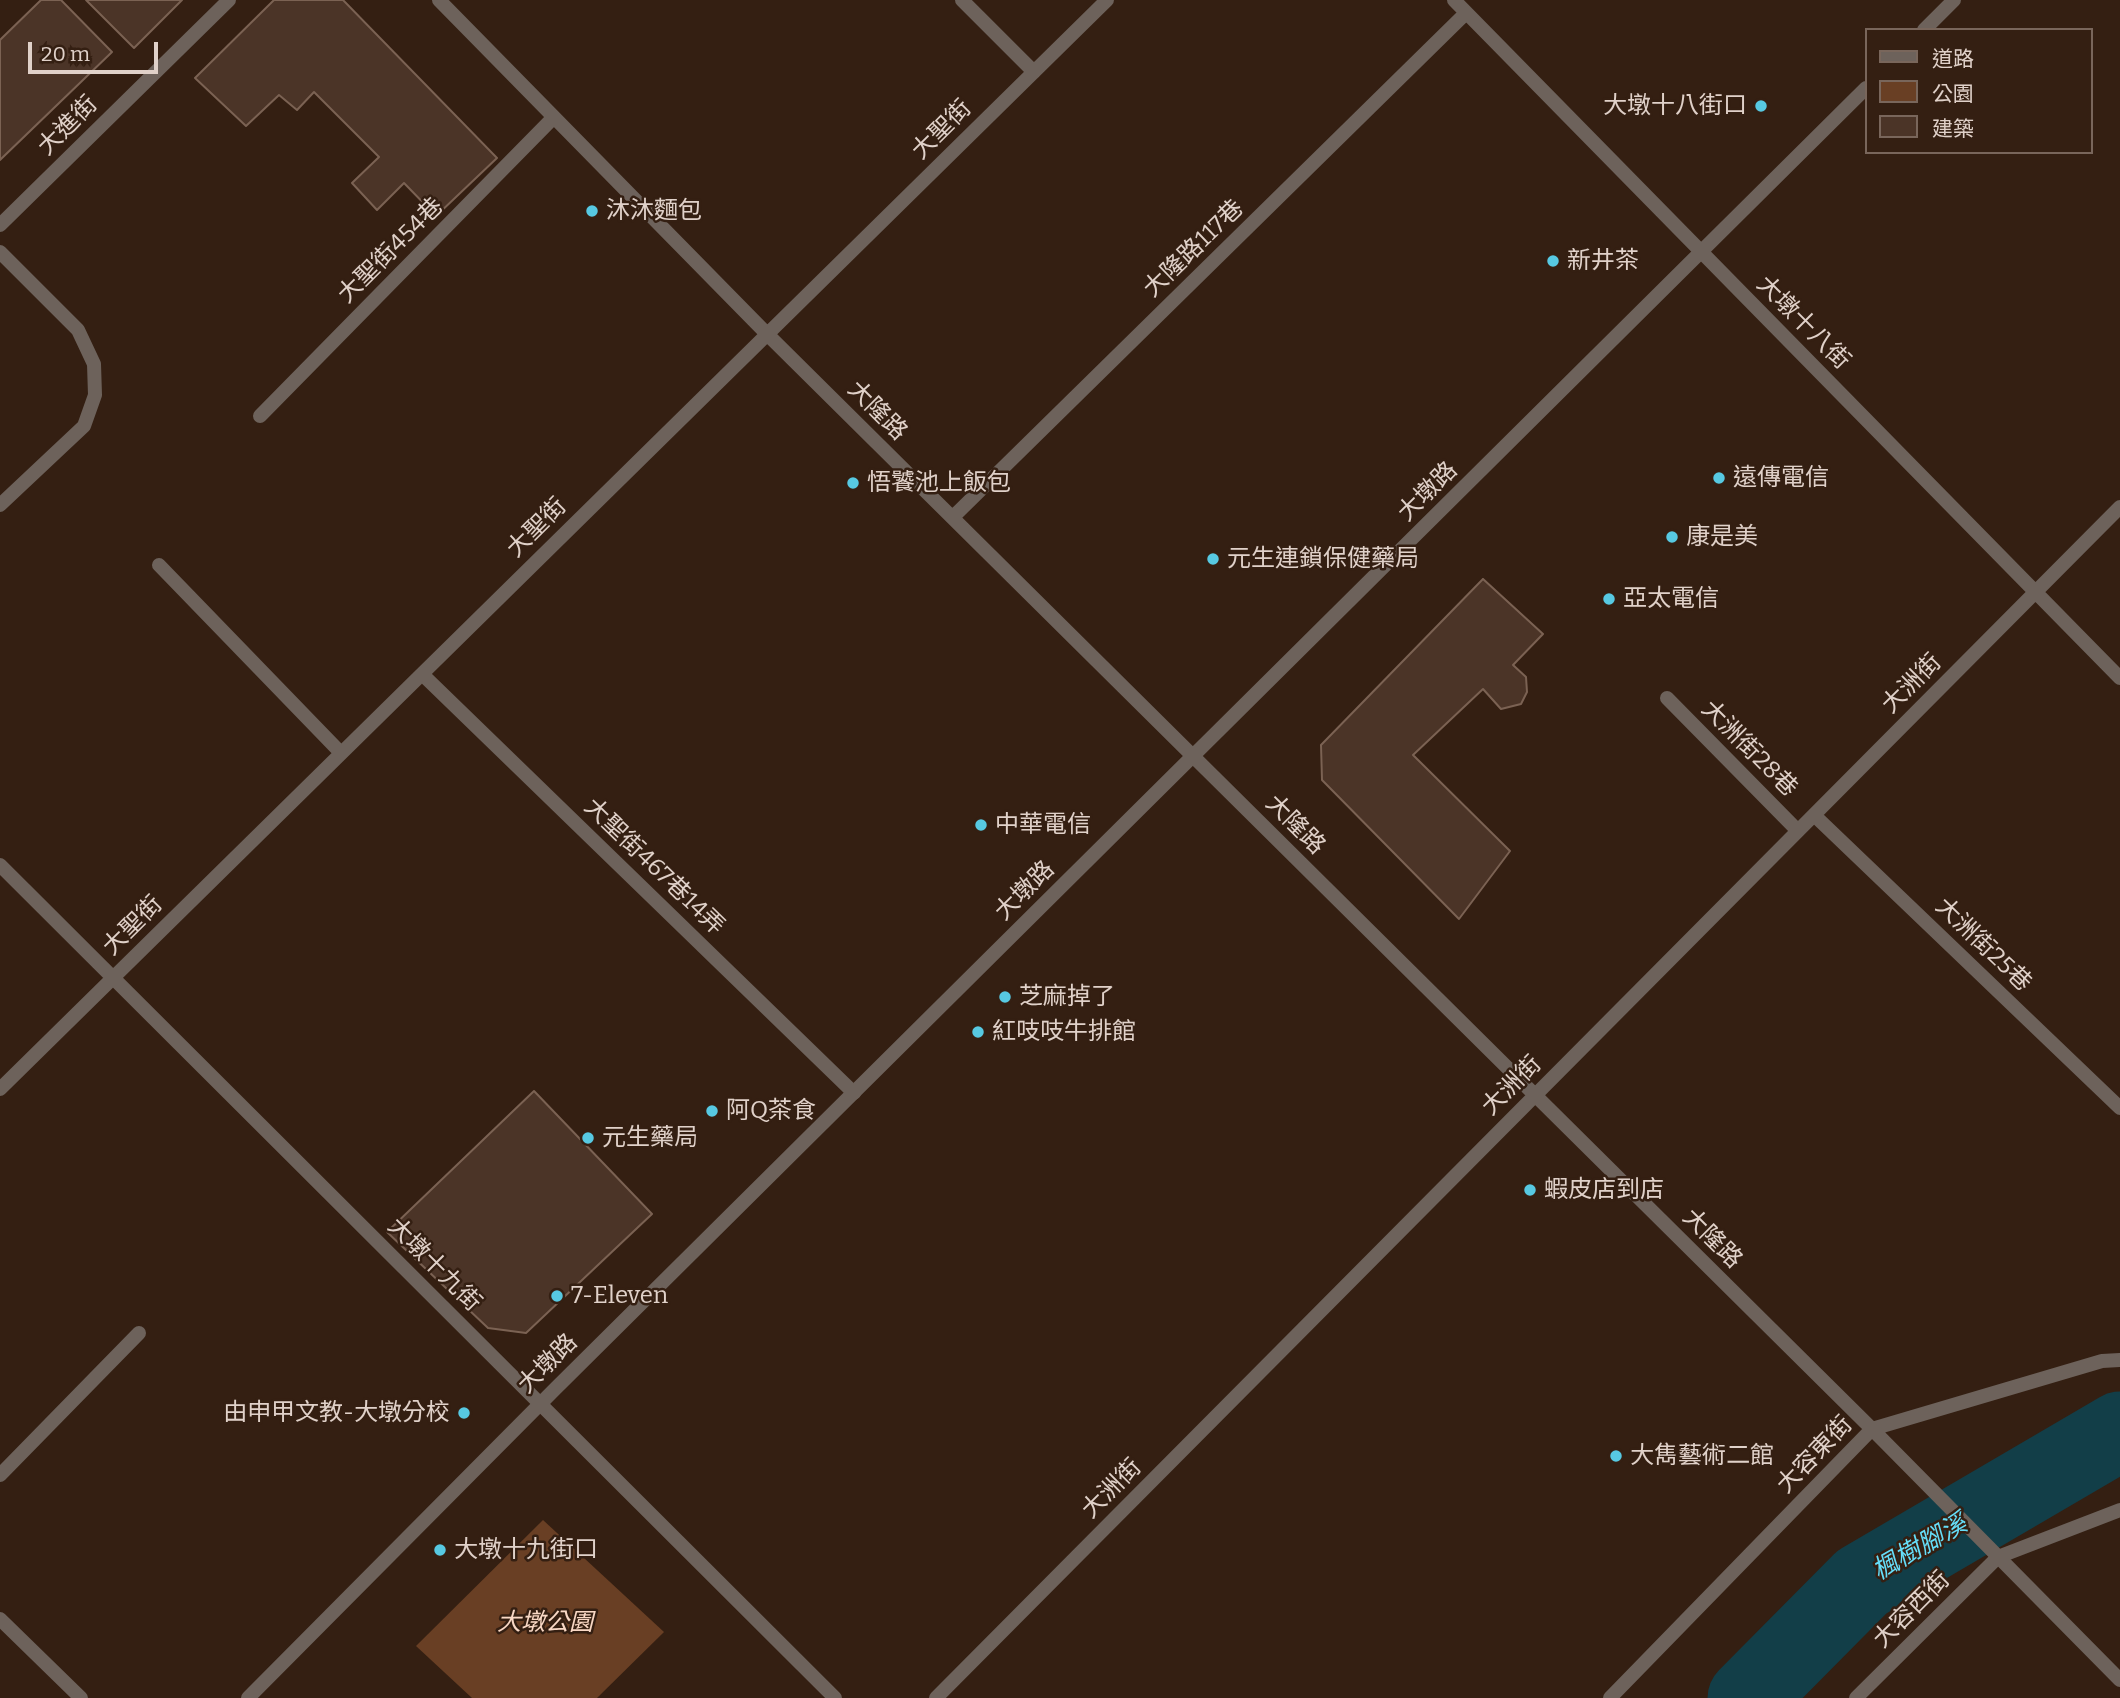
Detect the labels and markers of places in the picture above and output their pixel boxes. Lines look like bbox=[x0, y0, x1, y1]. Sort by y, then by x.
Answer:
place label: 大墩十八街口 bbox=[1603, 92, 1747, 120]
marker: 大墩十八街口 bbox=[1753, 98, 1769, 114]
place label: 沐沐麵包 bbox=[606, 197, 702, 225]
marker: 沐沐麵包 bbox=[584, 203, 600, 219]
place label: 新井茶 bbox=[1567, 247, 1639, 275]
marker: 新井茶 bbox=[1545, 253, 1561, 269]
place label: 遠傳電信 bbox=[1733, 464, 1829, 492]
place label: 悟饕池上飯包 bbox=[867, 469, 1011, 497]
marker: 遠傳電信 bbox=[1711, 470, 1727, 486]
marker: 悟饕池上飯包 bbox=[845, 475, 861, 491]
place label: 康是美 bbox=[1686, 523, 1758, 551]
marker: 康是美 bbox=[1664, 529, 1680, 545]
place label: 元生連鎖保健藥局 bbox=[1227, 545, 1419, 573]
marker: 元生連鎖保健藥局 bbox=[1205, 551, 1221, 567]
place label: 亞太電信 bbox=[1623, 585, 1719, 613]
marker: 亞太電信 bbox=[1601, 591, 1617, 607]
place label: 中華電信 bbox=[995, 811, 1091, 839]
marker: 中華電信 bbox=[973, 817, 989, 833]
place label: 芝麻掉了 bbox=[1019, 983, 1115, 1011]
marker: 芝麻掉了 bbox=[997, 989, 1013, 1005]
place label: 紅吱吱牛排館 bbox=[992, 1018, 1136, 1046]
marker: 紅吱吱牛排館 bbox=[970, 1024, 986, 1040]
place label: 阿Q茶食 bbox=[726, 1097, 816, 1125]
marker: 阿Q茶食 bbox=[704, 1103, 720, 1119]
place label: 元生藥局 bbox=[602, 1124, 698, 1152]
marker: 元生藥局 bbox=[580, 1130, 596, 1146]
place label: 蝦皮店到店 bbox=[1544, 1176, 1664, 1204]
marker: 蝦皮店到店 bbox=[1522, 1182, 1538, 1198]
place label: 7-Eleven bbox=[571, 1282, 668, 1310]
marker: 7-Eleven bbox=[549, 1288, 565, 1304]
place label: 由申甲文教-大墩分校 bbox=[223, 1399, 450, 1427]
marker: 由申甲文教-大墩分校 bbox=[456, 1405, 472, 1421]
place label: 大雋藝術二館 bbox=[1630, 1442, 1774, 1470]
marker: 大雋藝術二館 bbox=[1608, 1448, 1624, 1464]
place label: 大墩十九街口 bbox=[454, 1536, 598, 1564]
marker: 大墩十九街口 bbox=[432, 1542, 448, 1558]

